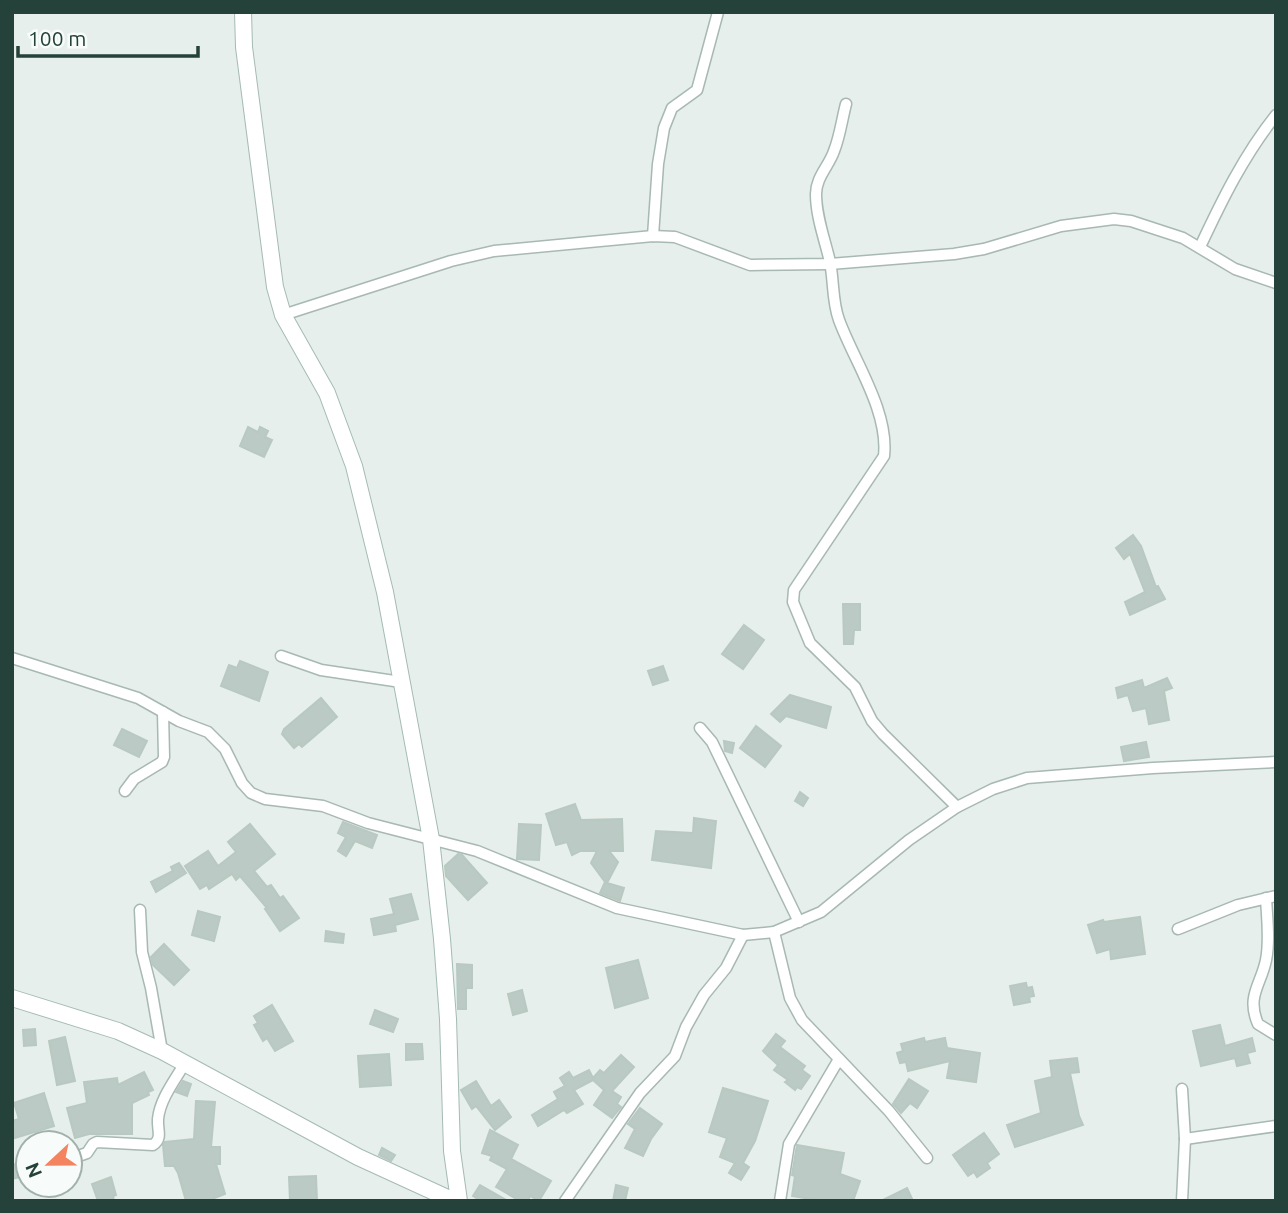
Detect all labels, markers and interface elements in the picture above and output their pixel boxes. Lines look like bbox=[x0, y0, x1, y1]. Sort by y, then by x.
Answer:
scale bar bbox=[18, 14, 198, 58]
text: 100 m bbox=[28, 26, 86, 50]
north arrow bbox=[14, 1129, 84, 1199]
text: N bbox=[20, 1160, 46, 1181]

